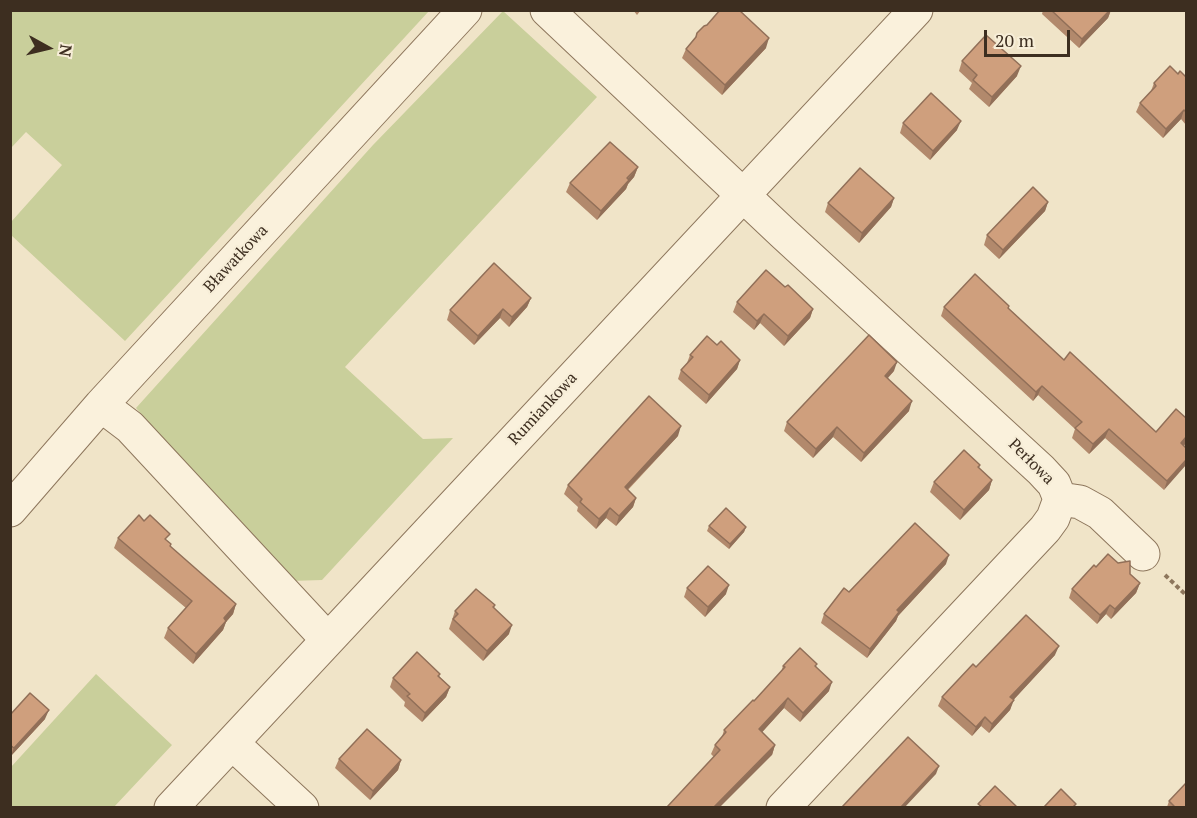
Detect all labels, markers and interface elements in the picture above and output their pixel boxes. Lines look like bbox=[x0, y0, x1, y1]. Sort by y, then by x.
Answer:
north arrow bbox=[18, 18, 78, 78]
scale bar bbox=[987, 18, 1072, 56]
text: 20 m bbox=[995, 28, 1034, 52]
text: N bbox=[54, 43, 78, 58]
street label: Bławatkowa bbox=[200, 221, 272, 297]
street label: Rumiankowa bbox=[505, 369, 581, 449]
street label: Perłowa bbox=[1004, 435, 1058, 489]

